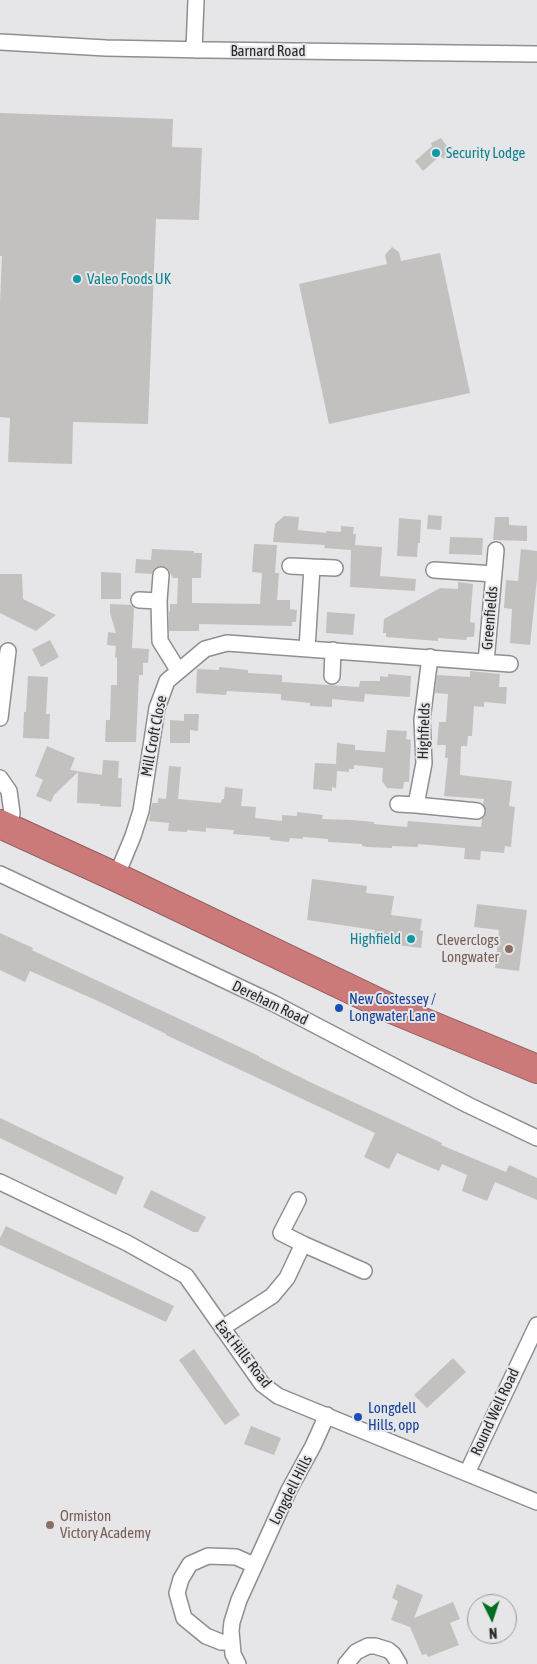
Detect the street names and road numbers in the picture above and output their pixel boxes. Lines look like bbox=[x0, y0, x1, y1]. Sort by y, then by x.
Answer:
street label: Barnard Road bbox=[231, 42, 305, 60]
street label: Greenfields bbox=[478, 585, 502, 651]
street label: Mill Croft Close bbox=[137, 694, 171, 778]
street label: Highfields bbox=[414, 702, 434, 760]
street label: Dereham Road bbox=[229, 977, 311, 1029]
street label: East Hills Road bbox=[211, 1316, 275, 1392]
street label: Round Well Road bbox=[467, 1366, 523, 1458]
street label: Longdell Hills bbox=[266, 1452, 316, 1528]

